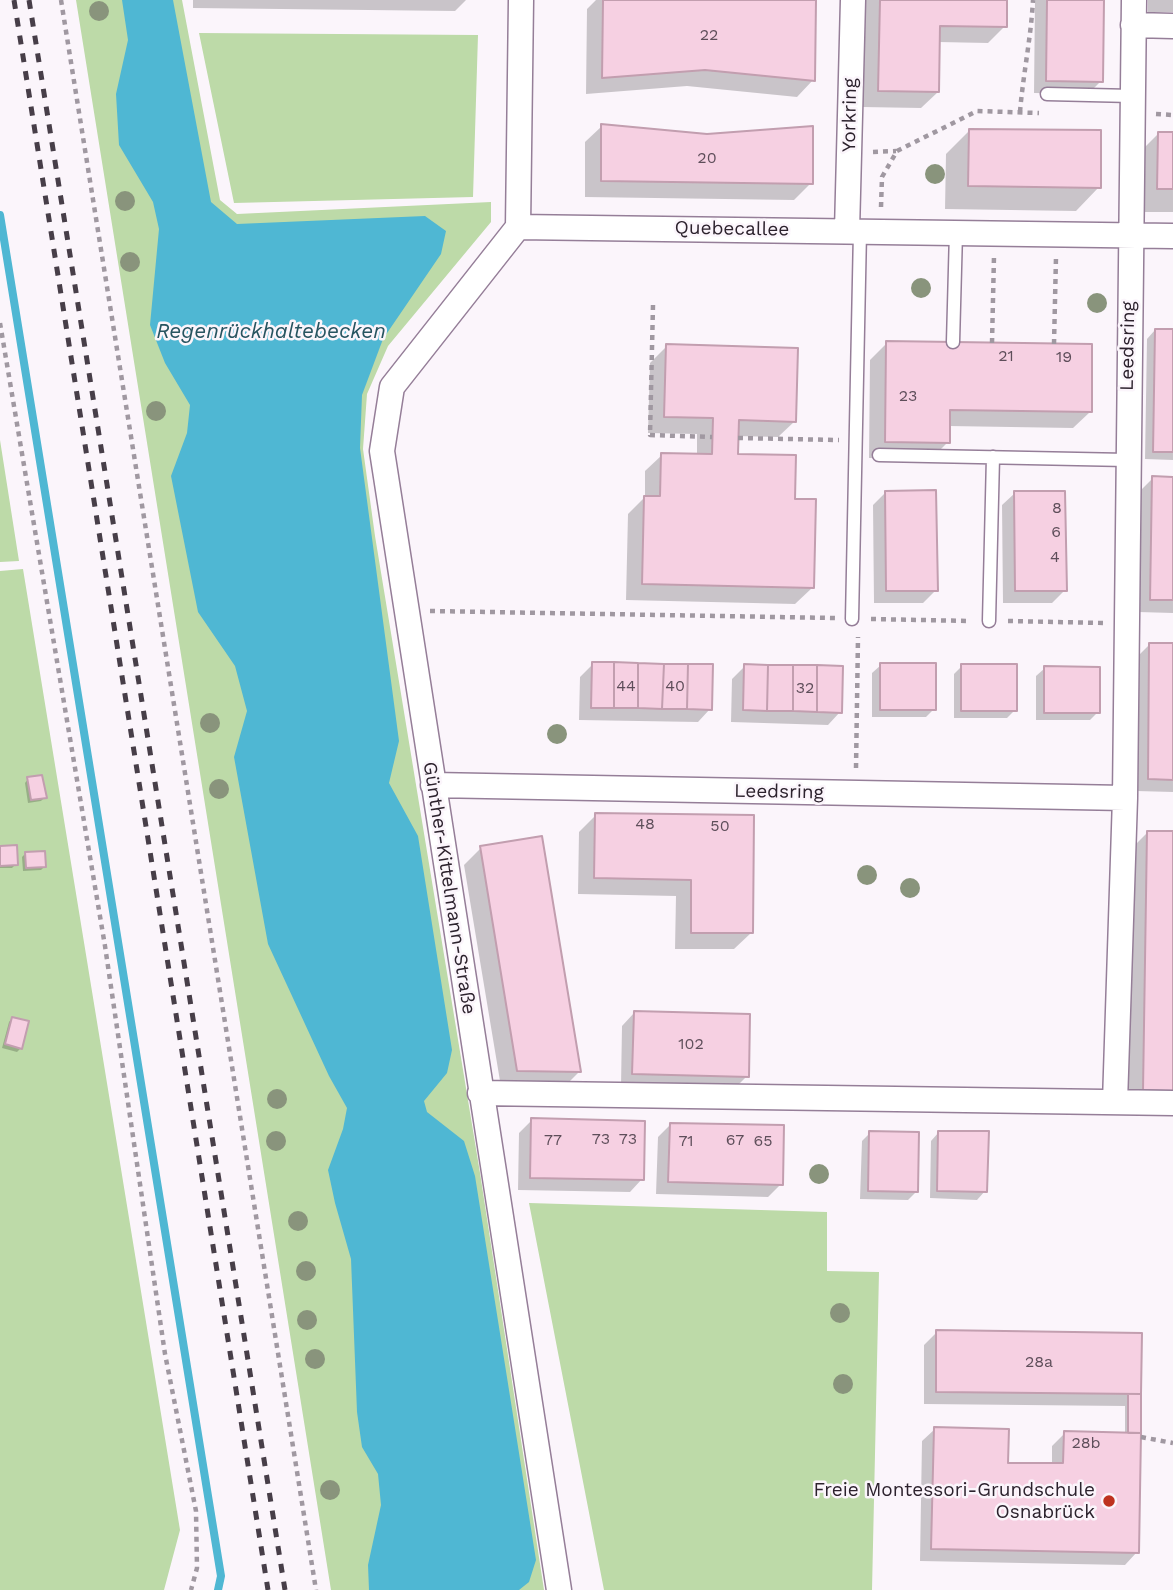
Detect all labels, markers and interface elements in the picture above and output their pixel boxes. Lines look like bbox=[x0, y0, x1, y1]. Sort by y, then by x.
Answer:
house number: 22 bbox=[700, 25, 718, 45]
street label: Yorkring bbox=[838, 78, 862, 152]
house number: 20 bbox=[697, 148, 717, 168]
street label: Quebecallee bbox=[674, 217, 790, 241]
street label: Leedsring bbox=[1116, 301, 1140, 391]
water label: Regenrückhaltebecken bbox=[156, 319, 386, 345]
house number: 21 bbox=[998, 346, 1014, 366]
house number: 19 bbox=[1056, 347, 1072, 367]
house number: 23 bbox=[899, 386, 917, 406]
house number: 8 bbox=[1052, 498, 1062, 518]
house number: 6 bbox=[1051, 522, 1061, 542]
house number: 4 bbox=[1050, 547, 1060, 567]
house number: 44 bbox=[616, 676, 636, 696]
house number: 40 bbox=[665, 676, 685, 696]
house number: 32 bbox=[796, 678, 814, 698]
street label: Günther-Kittelmann-Straße bbox=[418, 760, 480, 1016]
street label: Leedsring bbox=[734, 780, 824, 804]
house number: 48 bbox=[635, 814, 655, 834]
house number: 50 bbox=[710, 816, 730, 836]
house number: 102 bbox=[678, 1034, 704, 1054]
house number: 73 bbox=[592, 1129, 610, 1149]
house number: 73 bbox=[619, 1129, 637, 1149]
house number: 77 bbox=[544, 1130, 562, 1150]
house number: 67 bbox=[726, 1130, 744, 1150]
house number: 71 bbox=[678, 1131, 694, 1151]
house number: 65 bbox=[753, 1131, 773, 1151]
house number: 28a bbox=[1025, 1352, 1053, 1372]
house number: 28b bbox=[1071, 1433, 1101, 1453]
place label: Freie Montessori-Grundschule Osnabrück bbox=[814, 1479, 1095, 1523]
marker: Freie Montessori-Grundschule Osnabrück bbox=[1101, 1493, 1117, 1509]

